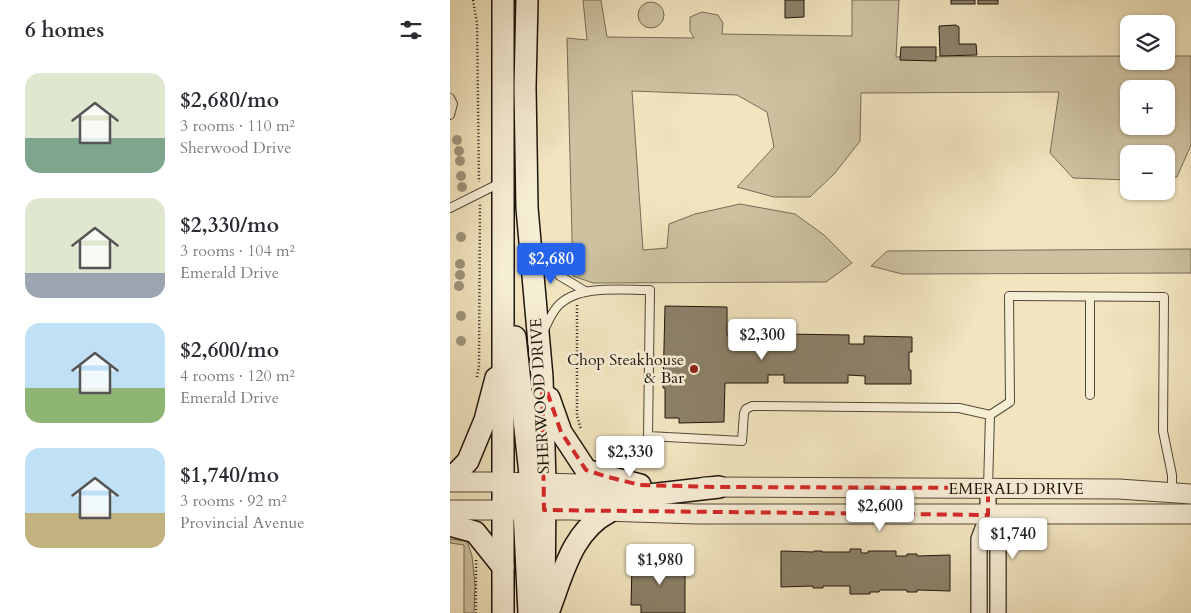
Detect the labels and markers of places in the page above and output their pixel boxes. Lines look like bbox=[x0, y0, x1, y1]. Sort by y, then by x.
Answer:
pin: $2,680 bbox=[510, 242, 592, 285]
pin: $2,300 bbox=[721, 318, 803, 361]
place label: Chop Steakhouse & Bar bbox=[567, 349, 684, 389]
marker: Chop Steakhouse & Bar bbox=[688, 363, 700, 375]
pin: $2,330 bbox=[589, 436, 671, 478]
pin: $2,600 bbox=[839, 490, 921, 532]
pin: $1,740 bbox=[972, 518, 1054, 560]
pin: $1,980 bbox=[619, 544, 701, 586]

